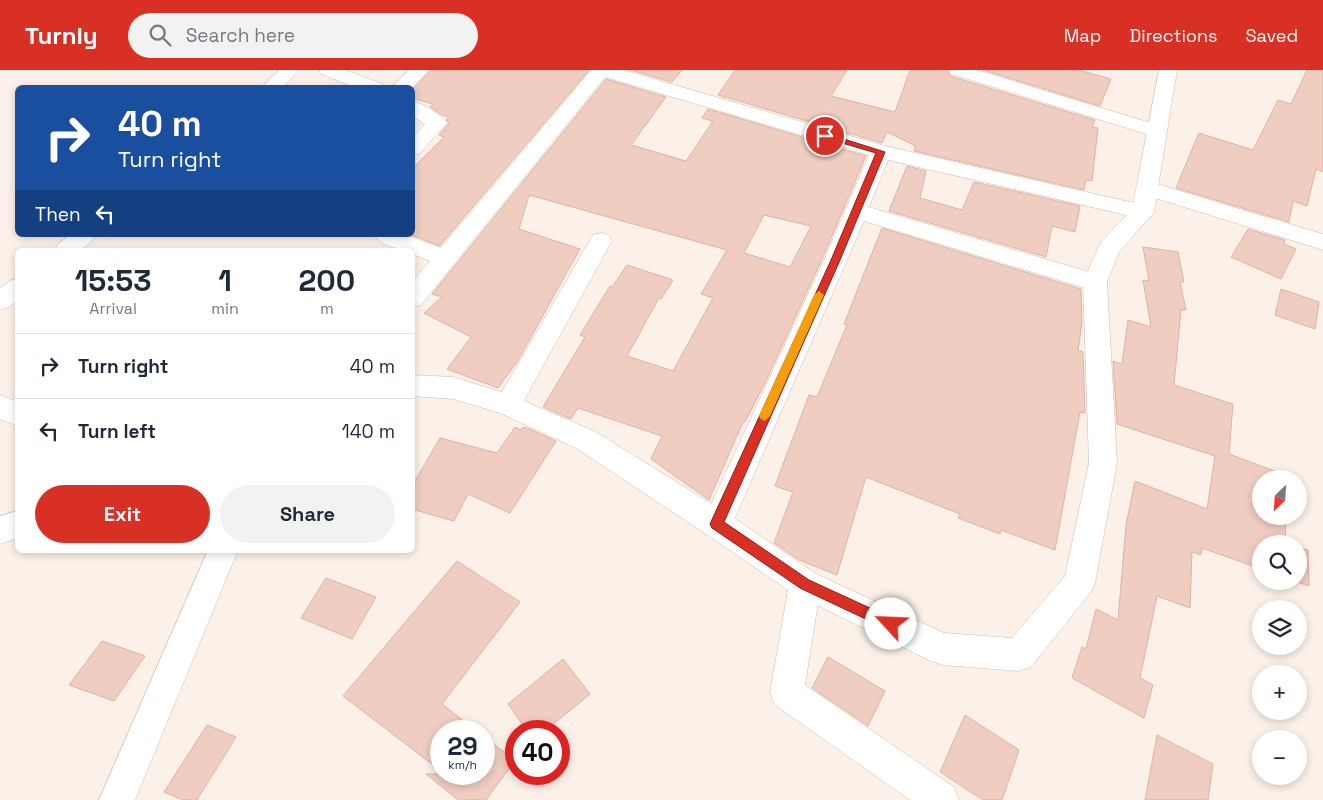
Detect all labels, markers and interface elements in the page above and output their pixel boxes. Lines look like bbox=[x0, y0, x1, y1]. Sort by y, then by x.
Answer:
search box bbox=[128, 13, 478, 58]
text: Turnly bbox=[25, 20, 98, 51]
icon: search bbox=[146, 21, 174, 49]
text: Search here bbox=[186, 23, 295, 48]
text: Map bbox=[1064, 24, 1101, 47]
text: Directions bbox=[1129, 24, 1218, 47]
text: Saved bbox=[1246, 24, 1298, 47]
text: 40 m bbox=[118, 102, 202, 146]
icon: right bbox=[35, 105, 100, 170]
pin bbox=[804, 115, 846, 157]
icon: arrive bbox=[811, 122, 839, 150]
text: Turn right bbox=[118, 145, 221, 173]
icon: left bbox=[91, 200, 119, 228]
text: Then bbox=[35, 202, 81, 227]
text: 15:53 bbox=[75, 261, 152, 300]
text: 1 bbox=[218, 261, 232, 300]
text: 200 bbox=[299, 261, 355, 300]
text: Arrival bbox=[89, 298, 137, 319]
text: min bbox=[211, 298, 239, 319]
text: m bbox=[320, 298, 334, 319]
icon: right bbox=[35, 352, 63, 380]
text: Turn right bbox=[78, 354, 168, 379]
text: 40 m bbox=[350, 354, 395, 379]
icon: left bbox=[35, 417, 63, 445]
text: Turn left bbox=[78, 419, 156, 444]
text: 140 m bbox=[342, 419, 395, 444]
north arrow bbox=[1252, 470, 1308, 525]
map controls bbox=[1252, 470, 1307, 785]
button: Exit bbox=[35, 485, 210, 543]
button: Share bbox=[220, 485, 395, 543]
button: search bbox=[1252, 535, 1307, 590]
position arrow bbox=[864, 597, 916, 649]
button: layers bbox=[1252, 600, 1307, 655]
button: + bbox=[1252, 665, 1307, 720]
speed limit sign: 40 bbox=[505, 720, 570, 785]
text: 29 bbox=[447, 730, 478, 762]
button: − bbox=[1252, 730, 1307, 785]
text: km/h bbox=[448, 757, 477, 773]

